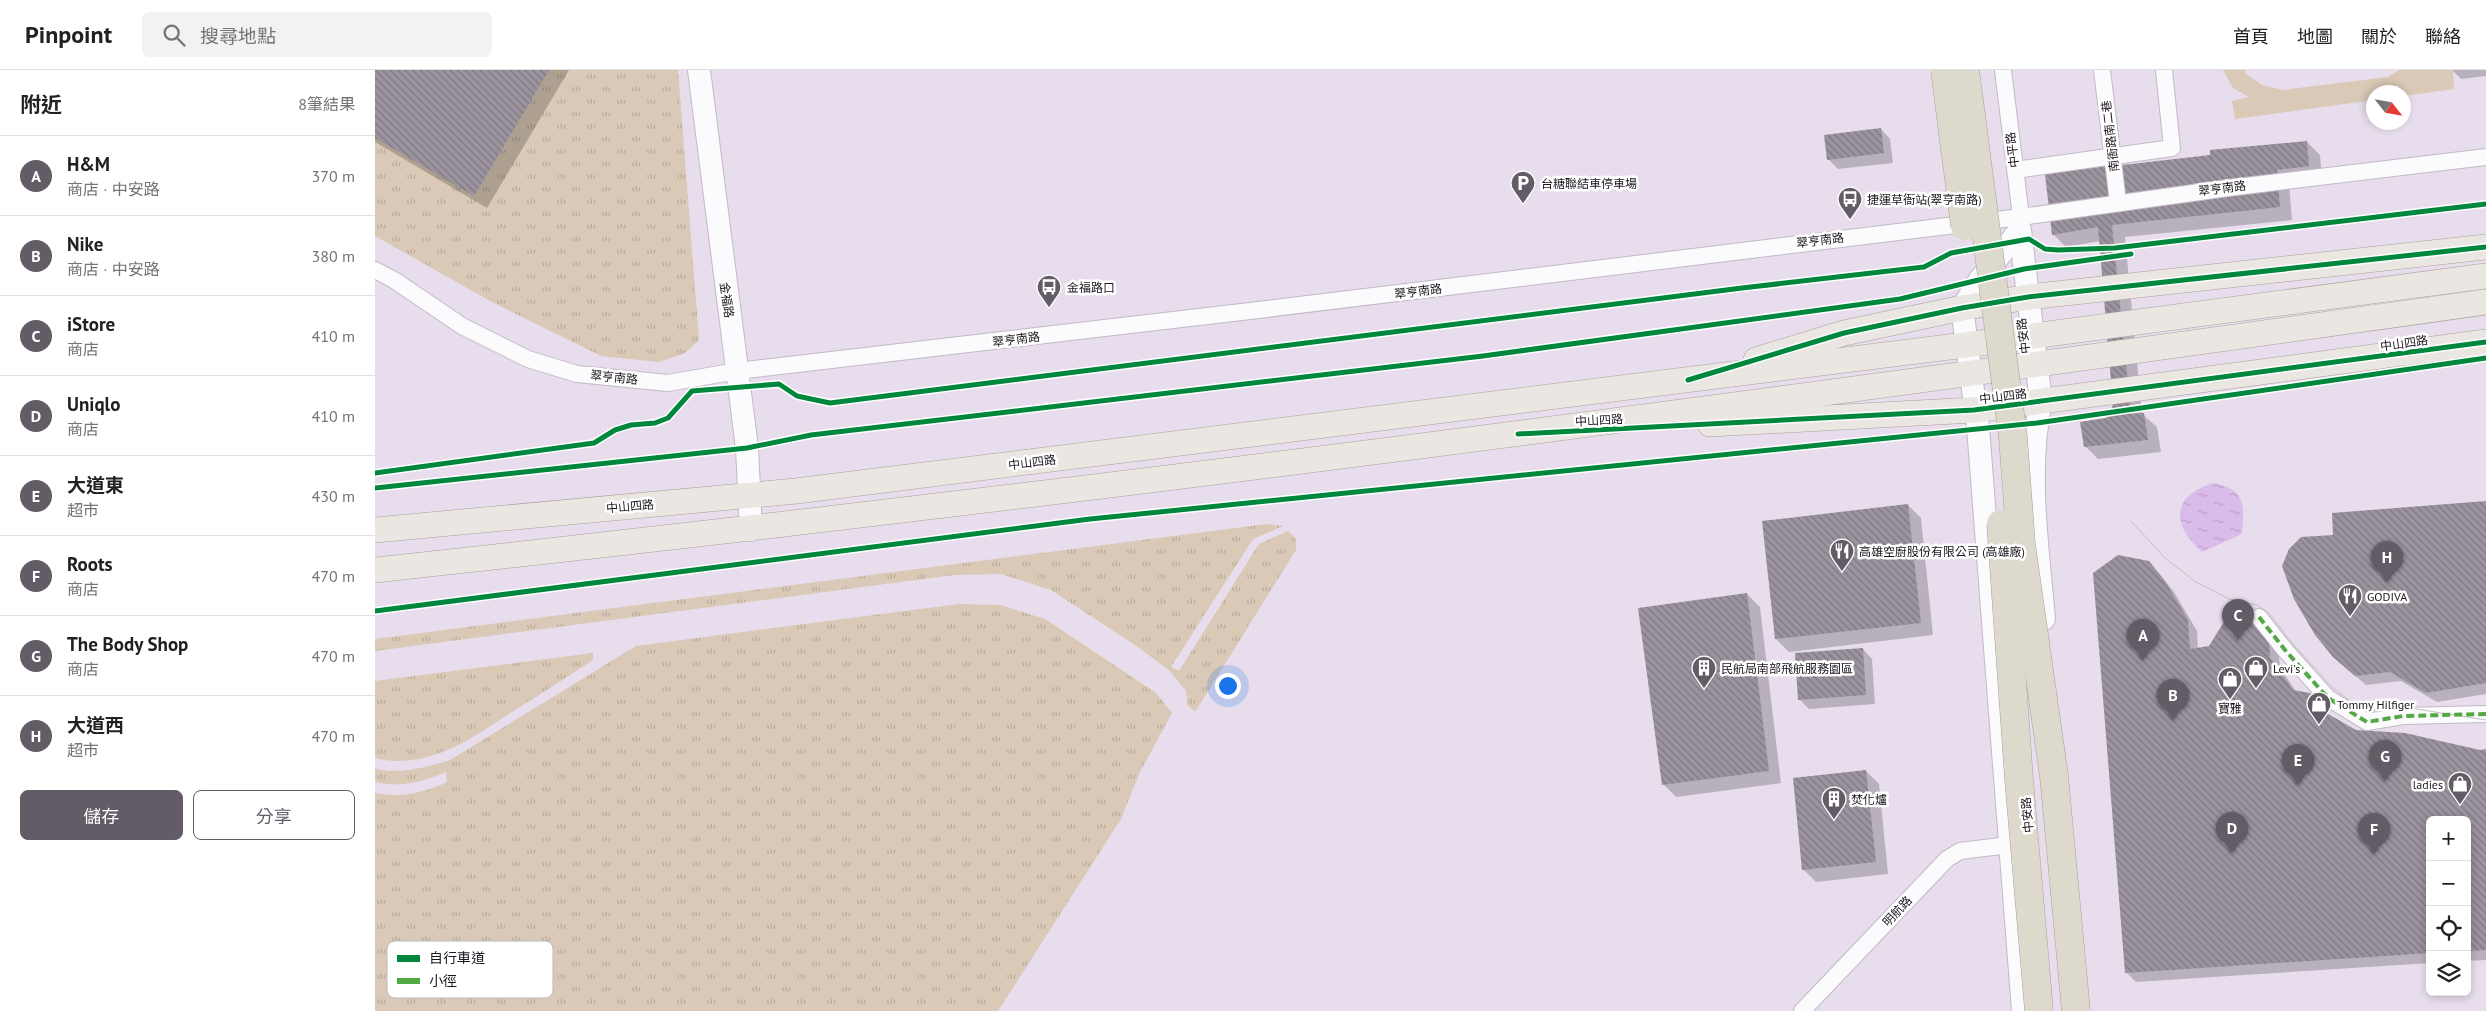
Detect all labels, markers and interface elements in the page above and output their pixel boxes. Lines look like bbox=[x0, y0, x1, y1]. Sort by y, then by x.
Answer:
search box bbox=[142, 12, 492, 57]
text: Pinpoint bbox=[25, 19, 112, 50]
icon: search bbox=[160, 21, 188, 49]
text: 搜尋地點 bbox=[200, 24, 276, 48]
text: 首頁 bbox=[2233, 25, 2269, 48]
text: 地圖 bbox=[2297, 25, 2333, 48]
text: 關於 bbox=[2361, 25, 2397, 48]
text: 聯絡 bbox=[2425, 25, 2461, 48]
north arrow bbox=[2366, 85, 2411, 130]
text: 附近 bbox=[20, 91, 62, 118]
text: 8筆結果 bbox=[298, 94, 355, 114]
street label: 南衙路南二巷 bbox=[2098, 99, 2122, 173]
street label: 中平路 bbox=[2002, 131, 2022, 169]
text: H&M bbox=[67, 152, 110, 176]
text: A bbox=[31, 166, 41, 186]
text: 370 m bbox=[312, 166, 355, 186]
parking icon: 台糖聯結車停車場 bbox=[1510, 170, 1536, 204]
place label: 台糖聯結車停車場 bbox=[1541, 176, 1637, 191]
street label: 翠亨南路 bbox=[2197, 178, 2247, 198]
text: 商店 · 中安路 bbox=[67, 179, 160, 199]
bus stop icon: 捷運草衙站(翠亨南路) bbox=[1837, 186, 1863, 220]
place label: 捷運草衙站(翠亨南路) bbox=[1867, 192, 1982, 207]
street label: 翠亨南路 bbox=[1795, 230, 1845, 250]
text: Nike bbox=[67, 232, 103, 256]
text: B bbox=[31, 246, 41, 266]
text: 380 m bbox=[312, 246, 355, 266]
text: 商店 · 中安路 bbox=[67, 259, 160, 279]
bus stop icon: 金福路口 bbox=[1036, 274, 1062, 308]
place label: 金福路口 bbox=[1067, 280, 1115, 295]
street label: 金福路 bbox=[717, 281, 737, 319]
street label: 翠亨南路 bbox=[1393, 281, 1443, 301]
text: iStore bbox=[67, 312, 115, 336]
street label: 中安路 bbox=[2013, 317, 2033, 355]
text: C bbox=[32, 326, 40, 346]
text: 410 m bbox=[312, 326, 355, 346]
street label: 翠亨南路 bbox=[991, 329, 1041, 349]
street label: 中山四路 bbox=[2379, 332, 2429, 354]
text: 商店 bbox=[67, 339, 99, 359]
street label: 翠亨南路 bbox=[589, 367, 639, 387]
street label: 中山四路 bbox=[1978, 386, 2028, 406]
text: Uniqlo bbox=[67, 392, 120, 416]
text: D bbox=[31, 406, 41, 426]
text: 410 m bbox=[312, 406, 355, 426]
street label: 中山四路 bbox=[1575, 411, 1623, 429]
text: 商店 bbox=[67, 419, 99, 439]
street label: 中山四路 bbox=[1007, 452, 1057, 472]
text: 大道東 bbox=[67, 473, 124, 497]
text: E bbox=[32, 486, 40, 506]
text: 430 m bbox=[312, 486, 355, 506]
street label: 中山四路 bbox=[605, 496, 655, 516]
text: 超市 bbox=[67, 500, 99, 520]
restaurant icon: 高雄空廚股份有限公司 (高雄廠) bbox=[1829, 538, 1855, 572]
pin: H bbox=[2371, 541, 2403, 582]
place label: 高雄空廚股份有限公司 (高雄廠) bbox=[1859, 544, 2025, 559]
text: Roots bbox=[67, 552, 113, 576]
text: F bbox=[32, 566, 40, 586]
text: 470 m bbox=[312, 566, 355, 586]
text: 商店 bbox=[67, 579, 99, 599]
restaurant icon: GODIVA bbox=[2337, 583, 2363, 617]
place label: GODIVA bbox=[2367, 589, 2407, 604]
pin: C bbox=[2222, 599, 2254, 640]
pin: A bbox=[2127, 619, 2159, 660]
text: The Body Shop bbox=[67, 632, 188, 656]
text: G bbox=[31, 646, 41, 666]
text: 470 m bbox=[312, 646, 355, 666]
building icon: 民航局南部飛航服務園區 bbox=[1691, 655, 1717, 689]
shop icon: Levi's bbox=[2243, 655, 2269, 689]
text: 商店 bbox=[67, 659, 99, 679]
place label: 民航局南部飛航服務園區 bbox=[1721, 661, 1853, 676]
place label: Levi's bbox=[2273, 661, 2300, 676]
shop icon: 寶雅 bbox=[2217, 666, 2243, 700]
your location bbox=[1215, 673, 1241, 699]
pin: B bbox=[2157, 679, 2189, 720]
shop icon: Tommy Hilfiger bbox=[2306, 691, 2332, 725]
place label: Tommy Hilfiger bbox=[2337, 697, 2414, 712]
place label: 寶雅 bbox=[2218, 701, 2242, 716]
text: 大道西 bbox=[67, 713, 124, 737]
text: H bbox=[31, 726, 41, 746]
text: 470 m bbox=[312, 726, 355, 746]
text: 超市 bbox=[67, 740, 99, 760]
pin: G bbox=[2369, 740, 2401, 781]
pin: E bbox=[2282, 744, 2314, 785]
shop icon: ladies bbox=[2447, 771, 2473, 805]
place label: ladies bbox=[2413, 777, 2443, 792]
building icon: 焚化爐 bbox=[1821, 786, 1847, 820]
button: 儲存 bbox=[20, 790, 183, 840]
button: 分享 bbox=[193, 790, 355, 840]
place label: 焚化爐 bbox=[1851, 792, 1887, 807]
street label: 中安路 bbox=[2018, 796, 2036, 834]
pin: D bbox=[2216, 812, 2248, 853]
pin: F bbox=[2358, 813, 2390, 854]
map controls bbox=[2426, 816, 2471, 996]
button: + bbox=[2426, 816, 2471, 861]
button: − bbox=[2426, 861, 2471, 906]
street label: 明航路 bbox=[1879, 893, 1915, 929]
button: locate bbox=[2426, 906, 2471, 951]
legend bbox=[387, 941, 553, 998]
text: 自行車道 bbox=[429, 949, 485, 967]
button: layers bbox=[2426, 951, 2471, 996]
text: 小徑 bbox=[429, 972, 457, 990]

